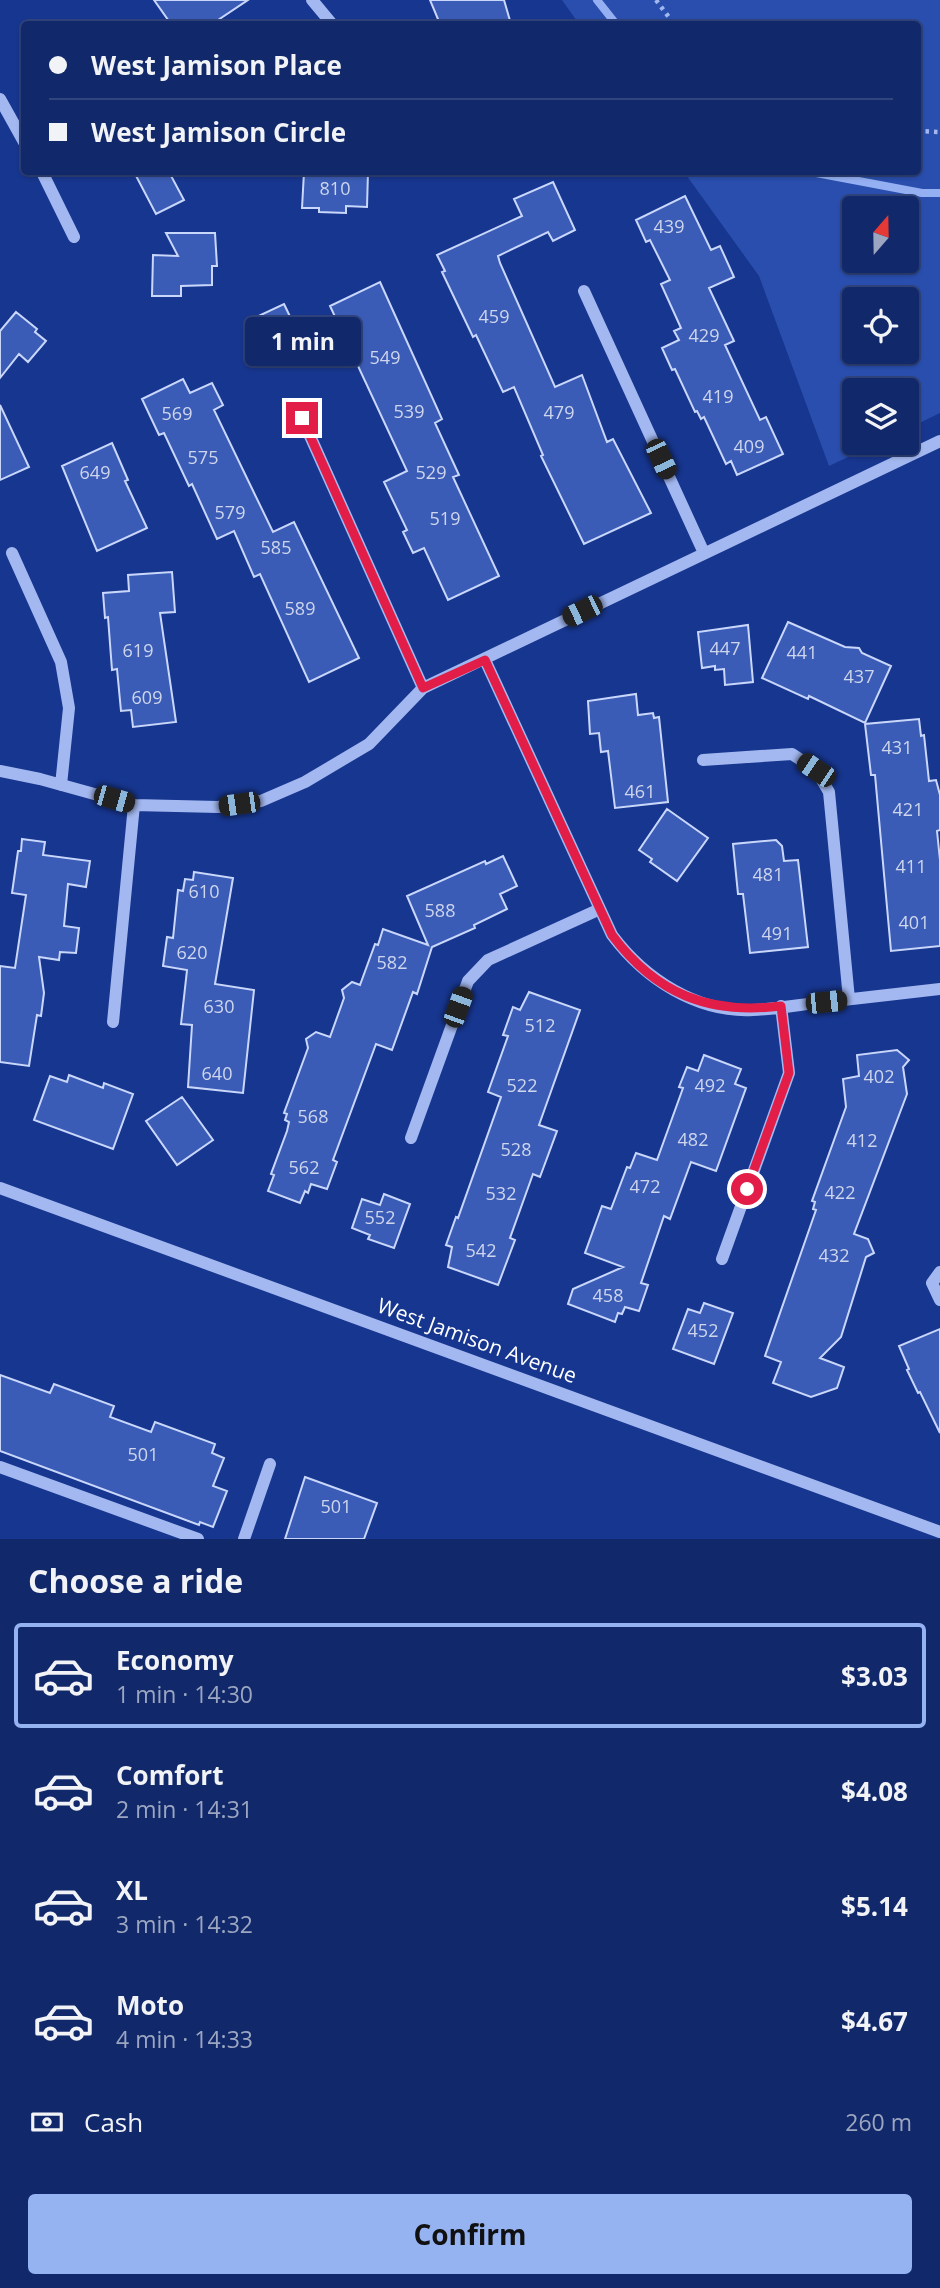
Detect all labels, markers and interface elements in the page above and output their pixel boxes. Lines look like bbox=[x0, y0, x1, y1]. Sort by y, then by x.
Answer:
text: West Jamison Place bbox=[91, 47, 342, 83]
text: West Jamison Circle bbox=[91, 114, 346, 150]
house number: 810 bbox=[320, 176, 350, 200]
north arrow bbox=[842, 196, 919, 273]
map controls bbox=[842, 196, 919, 455]
house number: 439 bbox=[654, 214, 684, 238]
button: locate bbox=[842, 287, 919, 364]
house number: 459 bbox=[479, 304, 509, 328]
callout: 1 min bbox=[244, 316, 360, 366]
house number: 429 bbox=[689, 323, 719, 347]
text: 1 min bbox=[271, 325, 335, 357]
house number: 549 bbox=[370, 345, 400, 369]
button: layers bbox=[842, 378, 919, 455]
house number: 419 bbox=[703, 384, 733, 408]
house number: 539 bbox=[394, 399, 424, 423]
house number: 479 bbox=[544, 400, 574, 424]
house number: 569 bbox=[162, 401, 192, 425]
route end bbox=[286, 402, 318, 434]
house number: 409 bbox=[734, 434, 764, 458]
car bbox=[643, 436, 680, 482]
house number: 575 bbox=[188, 445, 218, 469]
house number: 649 bbox=[80, 460, 110, 484]
house number: 529 bbox=[416, 460, 446, 484]
house number: 579 bbox=[215, 500, 245, 524]
house number: 519 bbox=[430, 506, 460, 530]
house number: 585 bbox=[261, 535, 291, 559]
car bbox=[559, 592, 606, 630]
house number: 589 bbox=[285, 596, 315, 620]
house number: 447 bbox=[710, 636, 740, 660]
house number: 619 bbox=[123, 638, 153, 662]
house number: 441 bbox=[787, 640, 817, 664]
house number: 437 bbox=[844, 664, 874, 688]
house number: 609 bbox=[132, 685, 162, 709]
house number: 431 bbox=[882, 735, 912, 759]
car bbox=[793, 750, 840, 790]
house number: 461 bbox=[625, 779, 655, 803]
car bbox=[91, 783, 138, 815]
car bbox=[217, 791, 262, 817]
house number: 421 bbox=[893, 797, 923, 821]
house number: 411 bbox=[896, 854, 926, 878]
house number: 481 bbox=[753, 862, 783, 886]
house number: 610 bbox=[189, 879, 219, 903]
house number: 588 bbox=[425, 898, 455, 922]
house number: 401 bbox=[899, 910, 929, 934]
house number: 491 bbox=[762, 921, 792, 945]
house number: 620 bbox=[177, 940, 207, 964]
house number: 582 bbox=[377, 950, 407, 974]
car bbox=[441, 984, 476, 1030]
car bbox=[805, 989, 848, 1015]
house number: 630 bbox=[204, 994, 234, 1018]
house number: 512 bbox=[525, 1013, 555, 1037]
house number: 640 bbox=[202, 1061, 232, 1085]
house number: 402 bbox=[864, 1064, 894, 1088]
house number: 522 bbox=[507, 1073, 537, 1097]
house number: 492 bbox=[695, 1073, 725, 1097]
house number: 568 bbox=[298, 1104, 328, 1128]
house number: 482 bbox=[678, 1127, 708, 1151]
house number: 412 bbox=[847, 1128, 877, 1152]
house number: 528 bbox=[501, 1137, 531, 1161]
house number: 562 bbox=[289, 1155, 319, 1179]
route start bbox=[731, 1173, 763, 1205]
house number: 472 bbox=[630, 1174, 660, 1198]
house number: 422 bbox=[825, 1180, 855, 1204]
house number: 532 bbox=[486, 1181, 516, 1205]
house number: 552 bbox=[365, 1205, 395, 1229]
house number: 542 bbox=[466, 1238, 496, 1262]
house number: 432 bbox=[819, 1243, 849, 1267]
house number: 458 bbox=[593, 1283, 623, 1307]
street label: West Jamison Avenue bbox=[374, 1291, 581, 1389]
house number: 452 bbox=[688, 1318, 718, 1342]
house number: 501 bbox=[128, 1442, 158, 1466]
house number: 501 bbox=[321, 1494, 351, 1518]
text: Choose a ride bbox=[28, 1559, 243, 1602]
text: Economy bbox=[116, 1642, 234, 1678]
icon: car bbox=[32, 1644, 95, 1707]
text: $3.03 bbox=[841, 1658, 908, 1694]
text: 1 min · 14:30 bbox=[116, 1678, 253, 1710]
text: Comfort bbox=[116, 1757, 223, 1793]
icon: car bbox=[32, 1759, 95, 1822]
text: $4.08 bbox=[841, 1773, 908, 1809]
text: 2 min · 14:31 bbox=[116, 1793, 253, 1825]
text: XL bbox=[116, 1872, 148, 1908]
icon: car bbox=[32, 1874, 95, 1937]
text: $5.14 bbox=[841, 1888, 908, 1924]
text: 3 min · 14:32 bbox=[116, 1908, 253, 1940]
text: Moto bbox=[116, 1987, 184, 2023]
icon: car bbox=[32, 1989, 95, 2052]
text: $4.67 bbox=[841, 2003, 908, 2039]
text: 4 min · 14:33 bbox=[116, 2023, 253, 2055]
icon: cash bbox=[28, 2103, 66, 2141]
text: Cash bbox=[84, 2104, 143, 2140]
text: 260 m bbox=[845, 2106, 912, 2138]
button: Confirm bbox=[28, 2194, 912, 2274]

